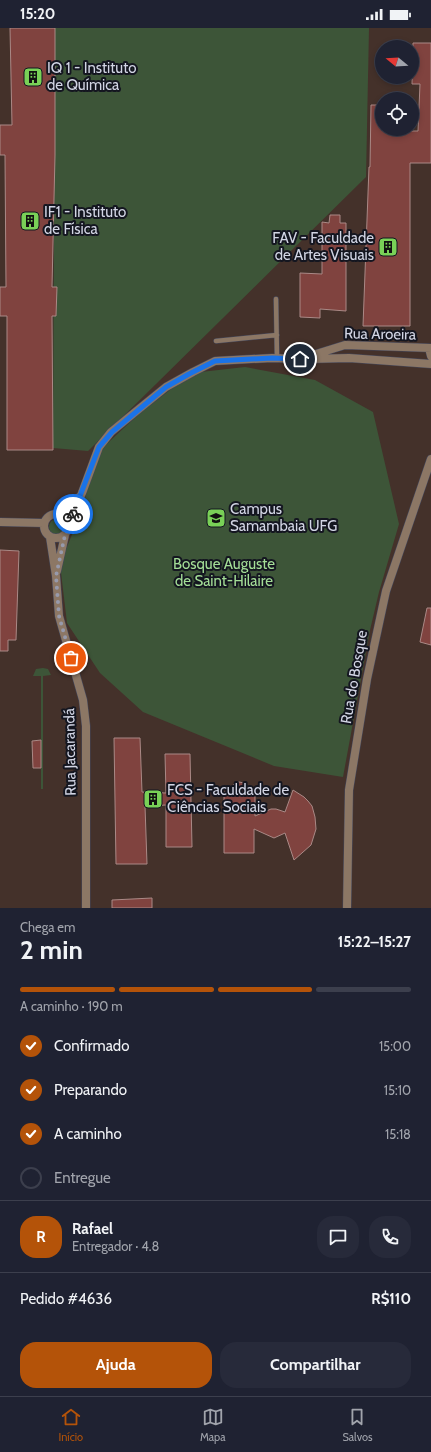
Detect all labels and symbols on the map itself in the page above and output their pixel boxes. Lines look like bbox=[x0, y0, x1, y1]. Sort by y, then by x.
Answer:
north arrow bbox=[375, 40, 419, 84]
place label: IQ 1 - Instituto de Química bbox=[47, 59, 136, 94]
building icon: IQ 1 - Instituto de Química bbox=[22, 66, 44, 88]
place label: IF1 - Instituto de Física bbox=[44, 203, 126, 238]
building icon: IF1 - Instituto de Física bbox=[19, 210, 41, 232]
place label: FAV - Faculdade de Artes Visuais bbox=[272, 229, 374, 264]
building icon: FAV - Faculdade de Artes Visuais bbox=[377, 236, 399, 258]
street label: Rua Aroeira bbox=[344, 324, 417, 344]
pin bbox=[283, 342, 317, 376]
courier bbox=[53, 494, 93, 534]
place label: Campus Samambaia UFG bbox=[230, 500, 337, 535]
school or university icon: Campus Samambaia UFG bbox=[205, 507, 227, 529]
park label: Bosque Auguste de Saint-Hilaire bbox=[173, 555, 275, 590]
street label: Rua do Bosque bbox=[337, 629, 371, 725]
pin bbox=[54, 641, 88, 675]
street label: Rua Jacarandá bbox=[60, 707, 80, 796]
place label: FCS - Faculdade de Ciências Sociais bbox=[167, 781, 289, 816]
building icon: FCS - Faculdade de Ciências Sociais bbox=[142, 788, 164, 810]

